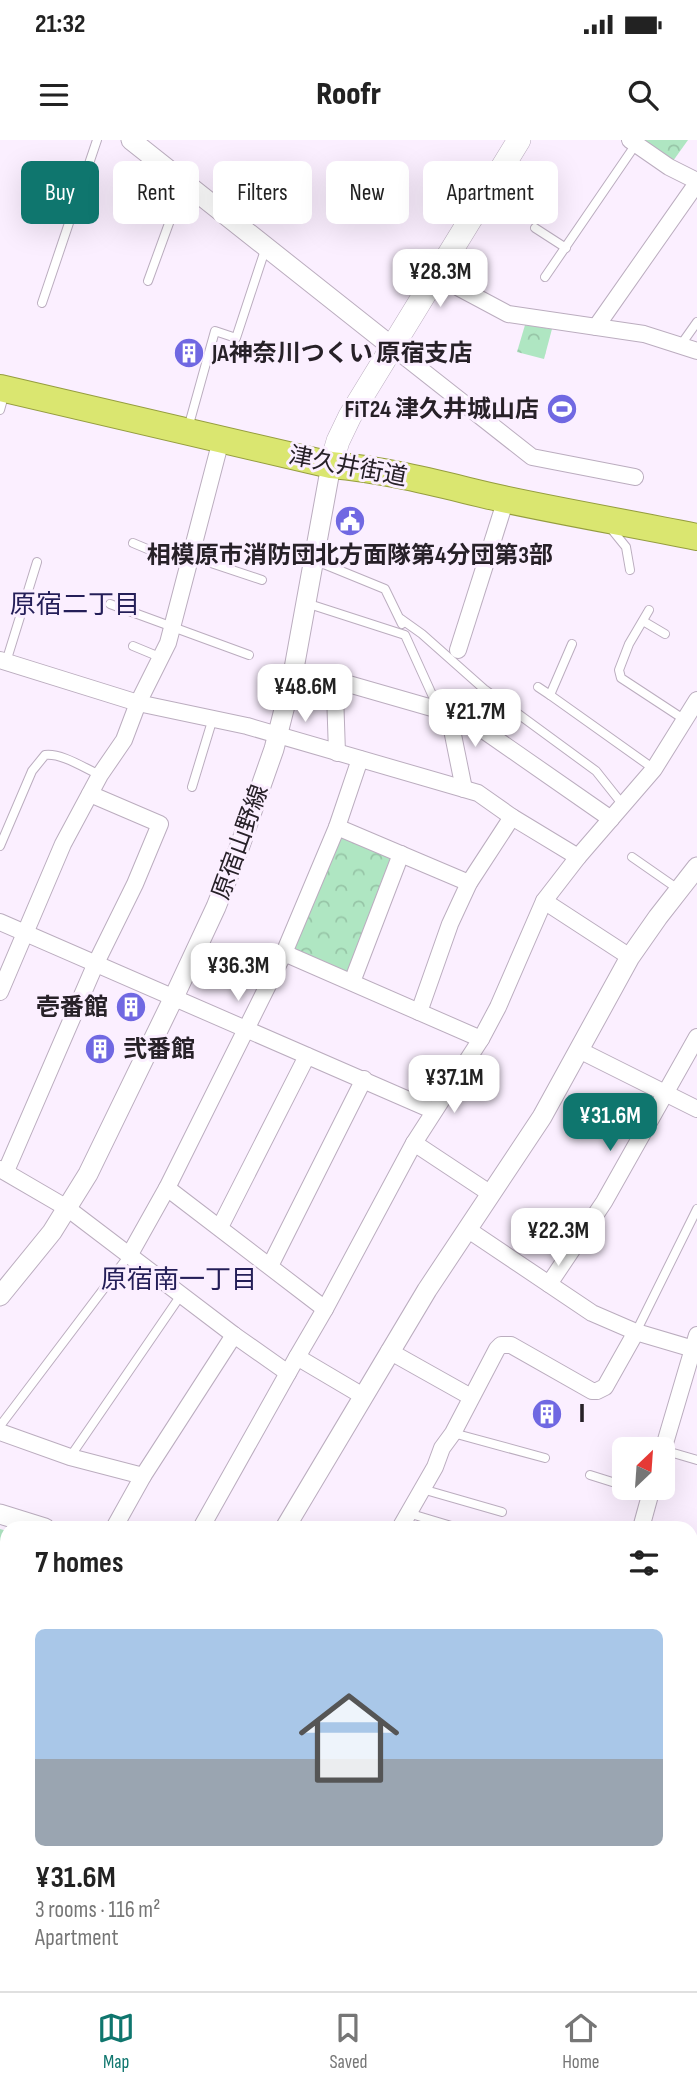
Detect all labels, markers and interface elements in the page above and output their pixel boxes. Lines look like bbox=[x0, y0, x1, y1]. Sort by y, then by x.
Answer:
text: 21:32 bbox=[35, 9, 85, 40]
text: Roofr bbox=[316, 75, 381, 114]
icon: menu bbox=[35, 76, 73, 114]
icon: search bbox=[624, 76, 662, 114]
chip: Buy bbox=[21, 161, 99, 224]
chip: Rent bbox=[113, 161, 199, 224]
chip: Filters bbox=[213, 161, 312, 224]
chip: New bbox=[326, 161, 409, 224]
chip: Apartment bbox=[423, 161, 558, 224]
pin: ¥28.3M bbox=[383, 250, 497, 309]
text: ¥28.3M bbox=[409, 258, 471, 286]
building icon: JA神奈川つくい 原宿支店 bbox=[172, 336, 206, 370]
place label: JA神奈川つくい 原宿支店 bbox=[211, 339, 473, 368]
sports icon: FiT24 津久井城山店 bbox=[545, 392, 579, 426]
place label: FiT24 津久井城山店 bbox=[344, 395, 539, 424]
street label: 津久井街道 bbox=[286, 441, 410, 492]
public building icon: 相模原市消防団北方面隊第4分団第3部 bbox=[333, 504, 367, 538]
place label: 相模原市消防団北方面隊第4分団第3部 bbox=[147, 541, 553, 570]
district label: 原宿二丁目 bbox=[10, 590, 140, 621]
pin: ¥48.6M bbox=[248, 664, 362, 724]
text: ¥48.6M bbox=[273, 673, 337, 701]
pin: ¥21.7M bbox=[418, 690, 532, 749]
text: ¥21.7M bbox=[445, 698, 505, 726]
street label: 原宿山野線 bbox=[206, 781, 275, 904]
pin: ¥36.3M bbox=[181, 944, 295, 1003]
text: ¥36.3M bbox=[207, 952, 269, 980]
building icon: 壱番館 bbox=[114, 990, 148, 1024]
place label: 壱番館 bbox=[36, 993, 108, 1022]
building icon: 弐番館 bbox=[83, 1032, 117, 1066]
place label: 弐番館 bbox=[123, 1035, 195, 1064]
pin: ¥37.1M bbox=[397, 1056, 511, 1115]
text: ¥37.1M bbox=[425, 1064, 483, 1092]
pin: ¥31.6M bbox=[553, 1094, 667, 1153]
text: ¥31.6M bbox=[579, 1102, 641, 1130]
pin: ¥22.3M bbox=[501, 1208, 615, 1268]
text: ¥22.3M bbox=[527, 1217, 589, 1245]
district label: 原宿南一丁目 bbox=[101, 1265, 257, 1296]
building icon: Ⅰ bbox=[530, 1397, 564, 1431]
place label: Ⅰ bbox=[570, 1400, 594, 1429]
north arrow bbox=[612, 1437, 676, 1500]
map controls bbox=[612, 1437, 675, 1500]
icon: filters bbox=[625, 1544, 663, 1582]
text: 7 homes bbox=[35, 1545, 123, 1581]
icon: home bbox=[286, 1675, 412, 1801]
text: ¥31.6M bbox=[35, 1860, 116, 1896]
text: 3 rooms · 116 m² bbox=[35, 1896, 160, 1924]
text: Apartment bbox=[35, 1924, 119, 1952]
tab: Map bbox=[97, 2009, 135, 2074]
tab: Saved bbox=[329, 2009, 368, 2074]
tab: Home bbox=[562, 2009, 600, 2074]

